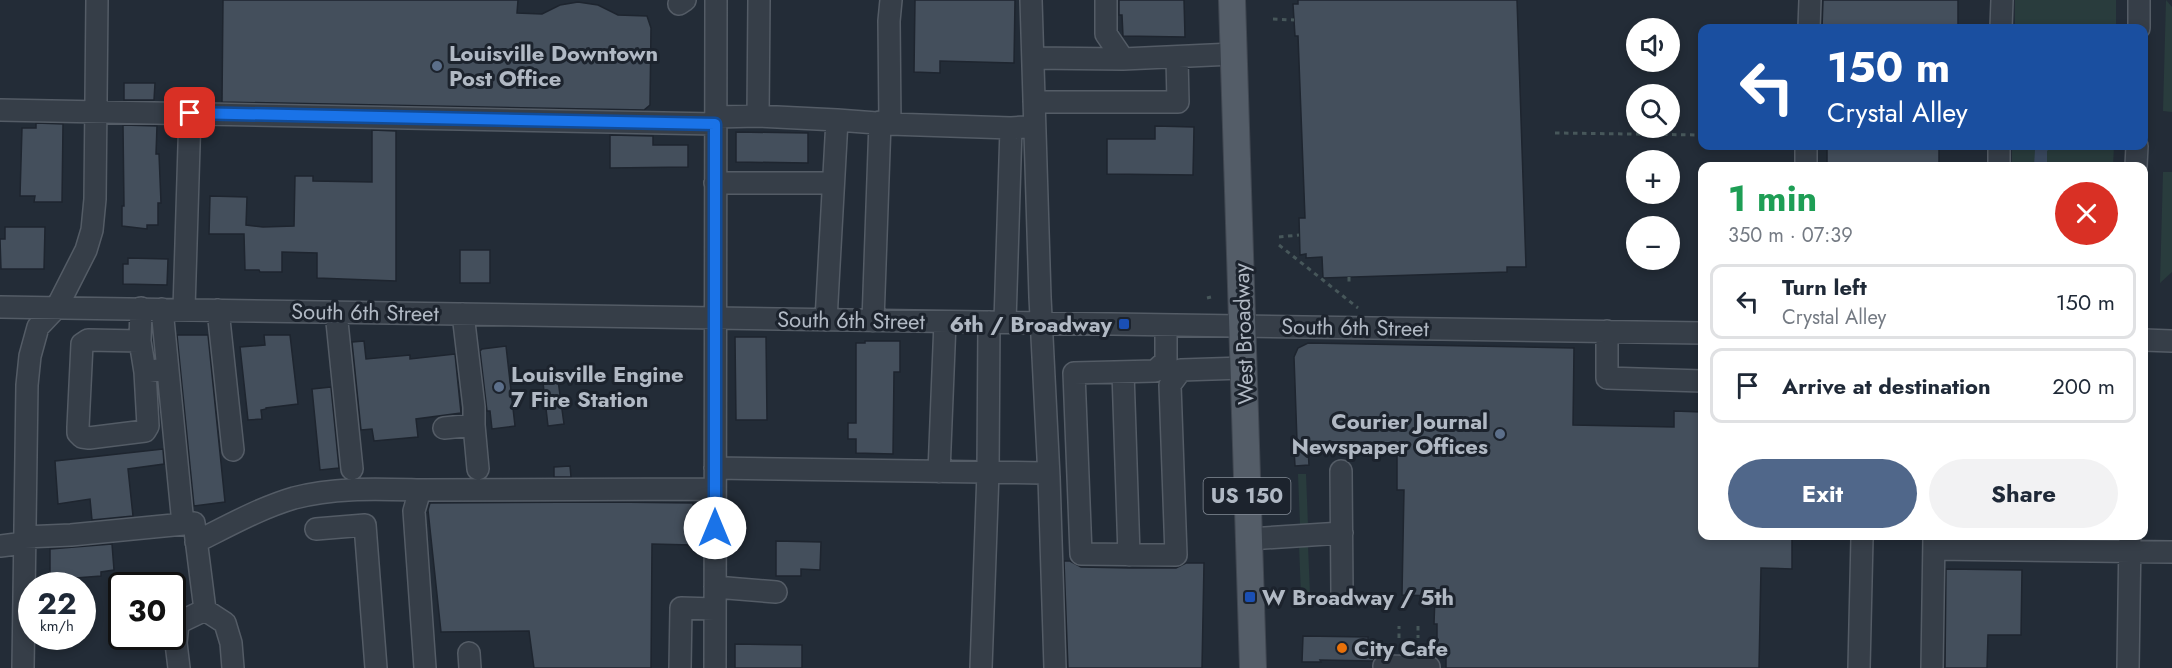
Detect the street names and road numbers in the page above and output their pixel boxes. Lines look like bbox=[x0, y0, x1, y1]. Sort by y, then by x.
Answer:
street label: West Broadway bbox=[1225, 262, 1261, 405]
street label: South 6th Street bbox=[291, 295, 440, 329]
street label: South 6th Street bbox=[777, 303, 926, 337]
street label: South 6th Street bbox=[1281, 310, 1430, 344]
road number: US 150 bbox=[1204, 478, 1290, 514]

